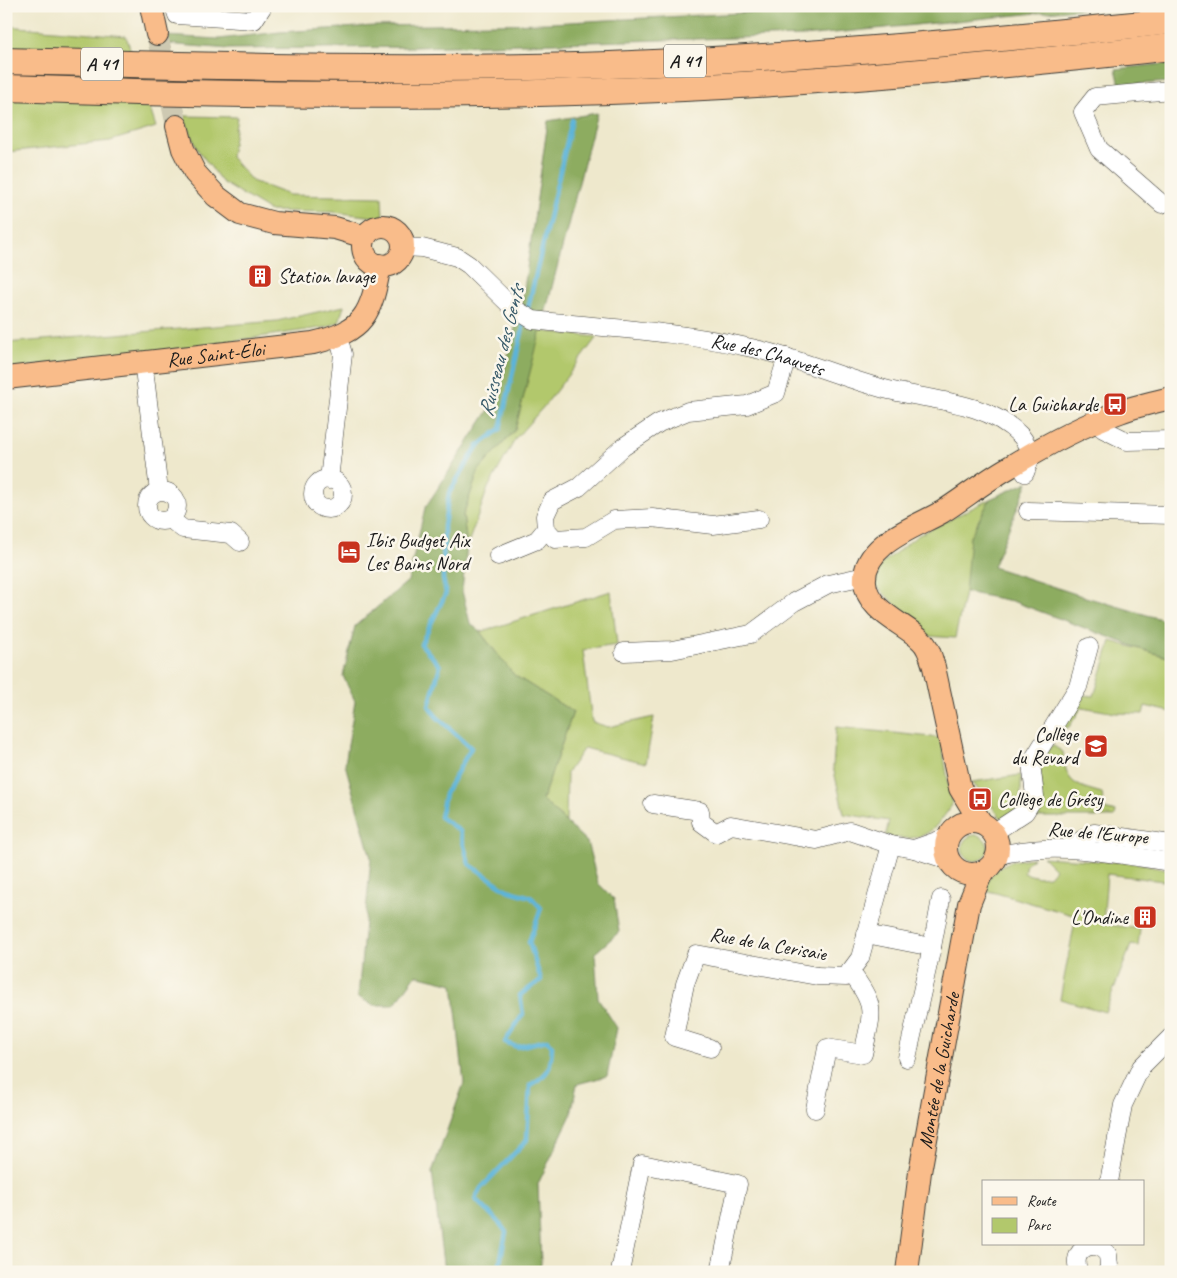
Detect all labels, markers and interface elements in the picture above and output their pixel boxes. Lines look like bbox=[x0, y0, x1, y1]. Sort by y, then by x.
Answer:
road number: A 41 bbox=[664, 44, 706, 78]
road number: A 41 bbox=[81, 48, 123, 80]
building icon: Station lavage bbox=[247, 263, 273, 289]
place label: Station lavage bbox=[278, 264, 377, 289]
water label: Ruisseau des Gents bbox=[472, 279, 531, 419]
street label: Rue des Chauvets bbox=[709, 328, 830, 382]
street label: Rue Saint-Éloi bbox=[166, 336, 268, 372]
bus stop icon: La Guicharde bbox=[1102, 391, 1128, 417]
place label: La Guicharde bbox=[1008, 392, 1099, 417]
place label: Ibis Budget Aix Les Bains Nord bbox=[366, 528, 472, 576]
hotel icon: Ibis Budget Aix Les Bains Nord bbox=[336, 539, 362, 565]
place label: Collège du Revard bbox=[1011, 722, 1081, 770]
school or university icon: Collège du Revard bbox=[1083, 733, 1109, 759]
bus stop icon: Collège de Grésy bbox=[967, 786, 993, 812]
place label: Collège de Grésy bbox=[998, 787, 1104, 812]
street label: Rue de l'Europe bbox=[1047, 816, 1150, 850]
building icon: L'Ondine bbox=[1132, 904, 1158, 930]
place label: L'Ondine bbox=[1071, 905, 1129, 930]
street label: Rue de la Cerisaie bbox=[708, 921, 830, 967]
street label: Montée de la Guicharde bbox=[912, 989, 965, 1150]
legend bbox=[982, 1180, 1144, 1246]
text: Route bbox=[1027, 1192, 1057, 1211]
text: Parc bbox=[1027, 1216, 1051, 1235]

